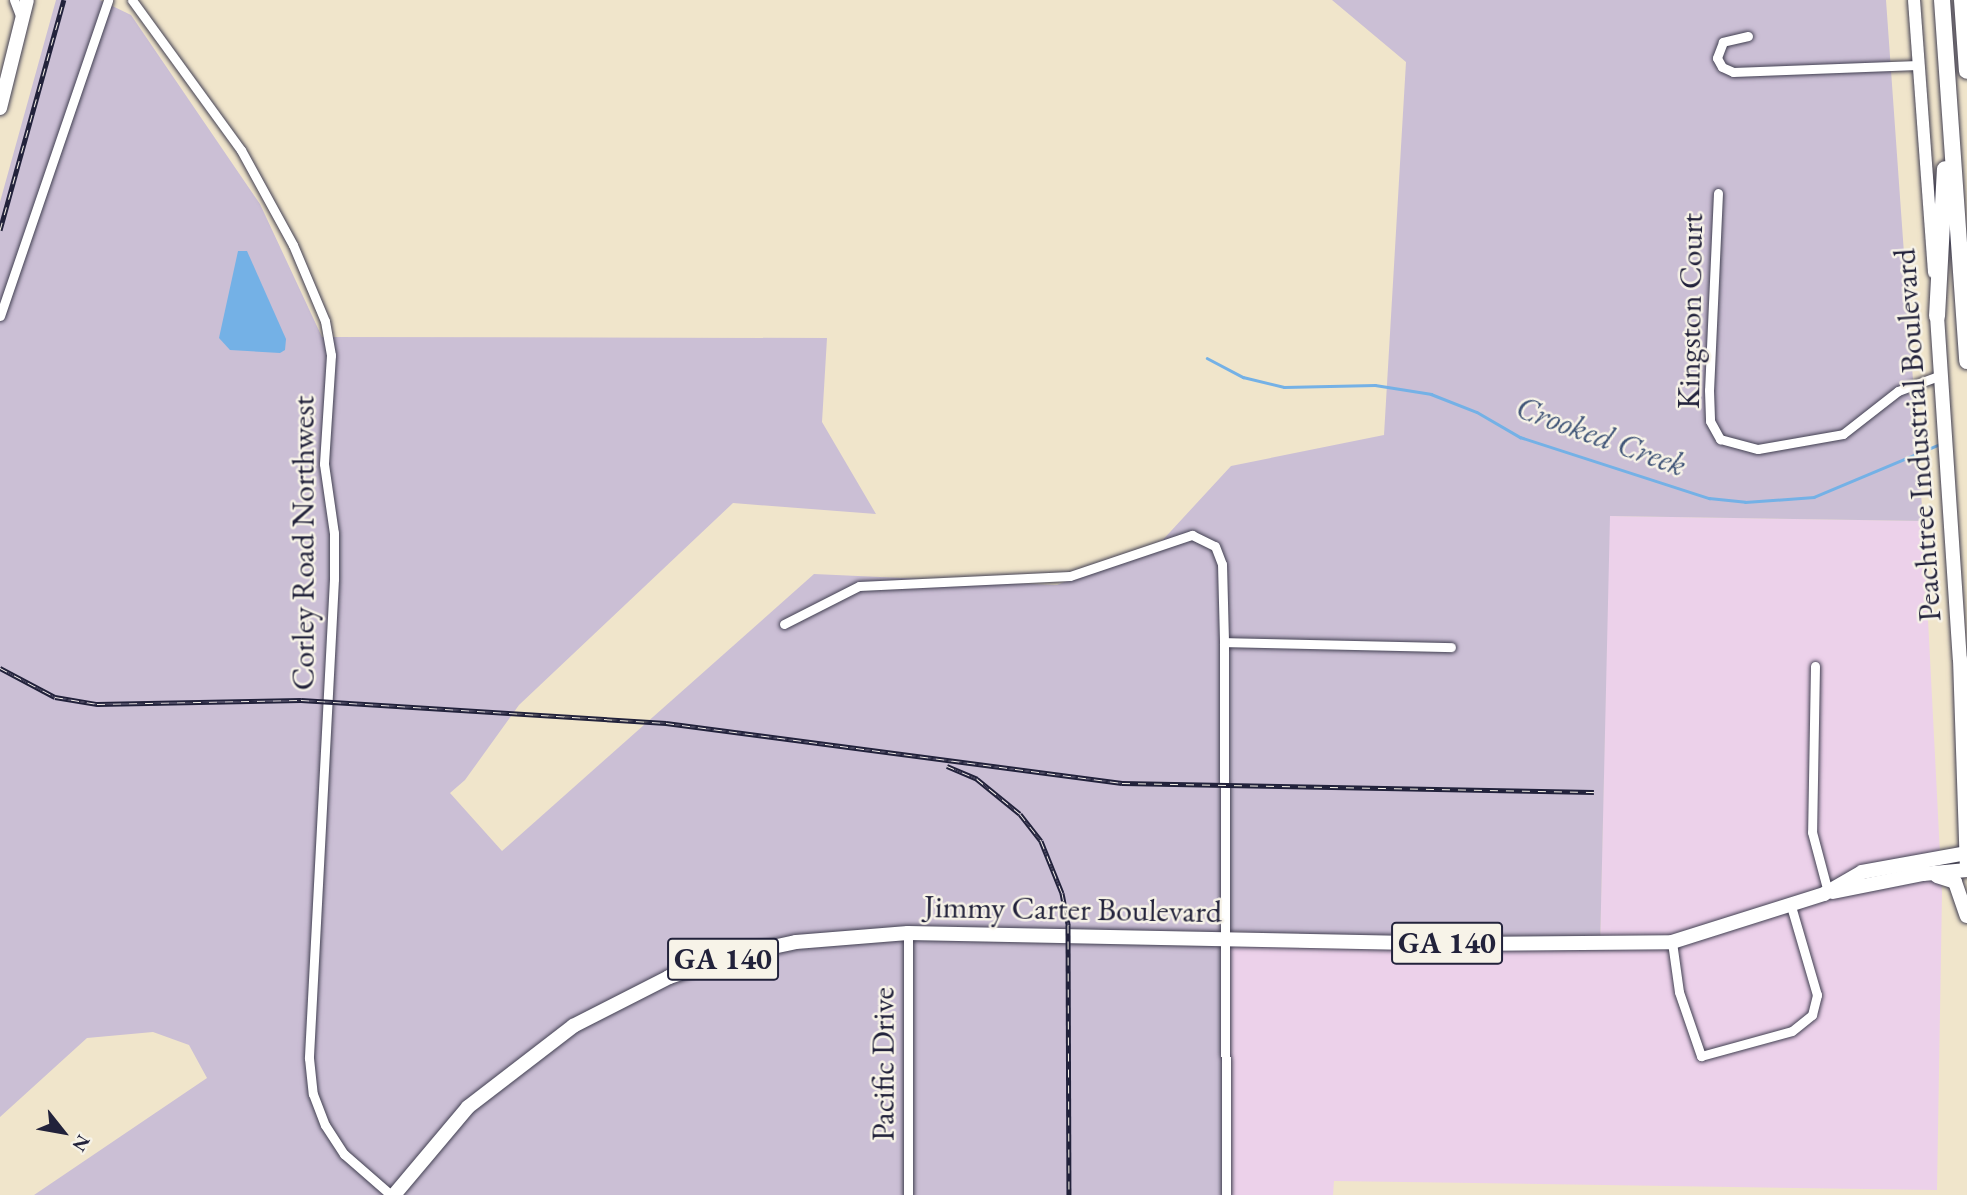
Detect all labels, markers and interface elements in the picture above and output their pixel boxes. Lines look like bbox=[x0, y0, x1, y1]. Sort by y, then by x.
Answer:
street label: Kingston Court bbox=[1669, 213, 1711, 409]
street label: Peachtree Industrial Boulevard bbox=[1885, 247, 1949, 623]
water label: Crooked Creek bbox=[1511, 387, 1691, 485]
street label: Corley Road Northwest bbox=[284, 396, 322, 690]
street label: Jimmy Carter Boulevard bbox=[924, 887, 1222, 931]
road number: GA 140 bbox=[1391, 917, 1503, 970]
road number: GA 140 bbox=[667, 932, 779, 986]
street label: Pacific Drive bbox=[864, 987, 902, 1141]
north arrow bbox=[28, 1097, 98, 1167]
text: N bbox=[67, 1130, 96, 1156]

